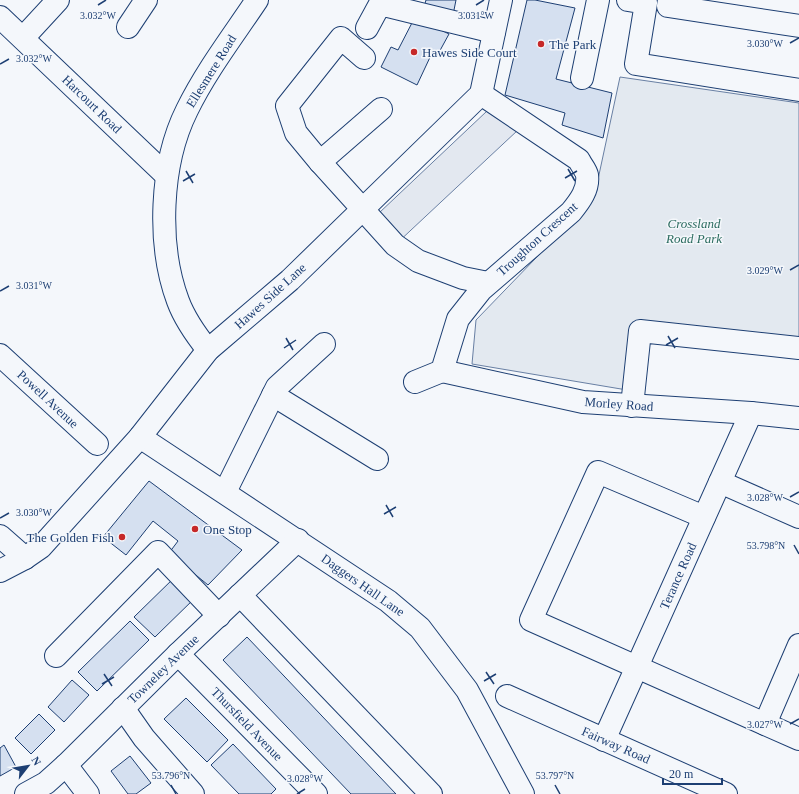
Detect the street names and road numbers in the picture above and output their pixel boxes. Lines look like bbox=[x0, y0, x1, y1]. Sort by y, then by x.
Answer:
street label: Ellesmere Road bbox=[183, 32, 240, 110]
street label: Harcourt Road bbox=[59, 72, 125, 136]
street label: Troughton Crescent bbox=[494, 199, 581, 279]
street label: Hawes Side Lane bbox=[231, 260, 309, 332]
street label: Powell Avenue bbox=[14, 367, 82, 431]
street label: Morley Road bbox=[584, 394, 654, 414]
street label: Terance Road bbox=[657, 540, 700, 612]
street label: Daggers Hall Lane bbox=[318, 551, 408, 619]
street label: Towneley Avenue bbox=[124, 631, 202, 707]
street label: Thursfield Avenue bbox=[208, 684, 286, 764]
street label: Fairway Road bbox=[579, 723, 653, 767]

